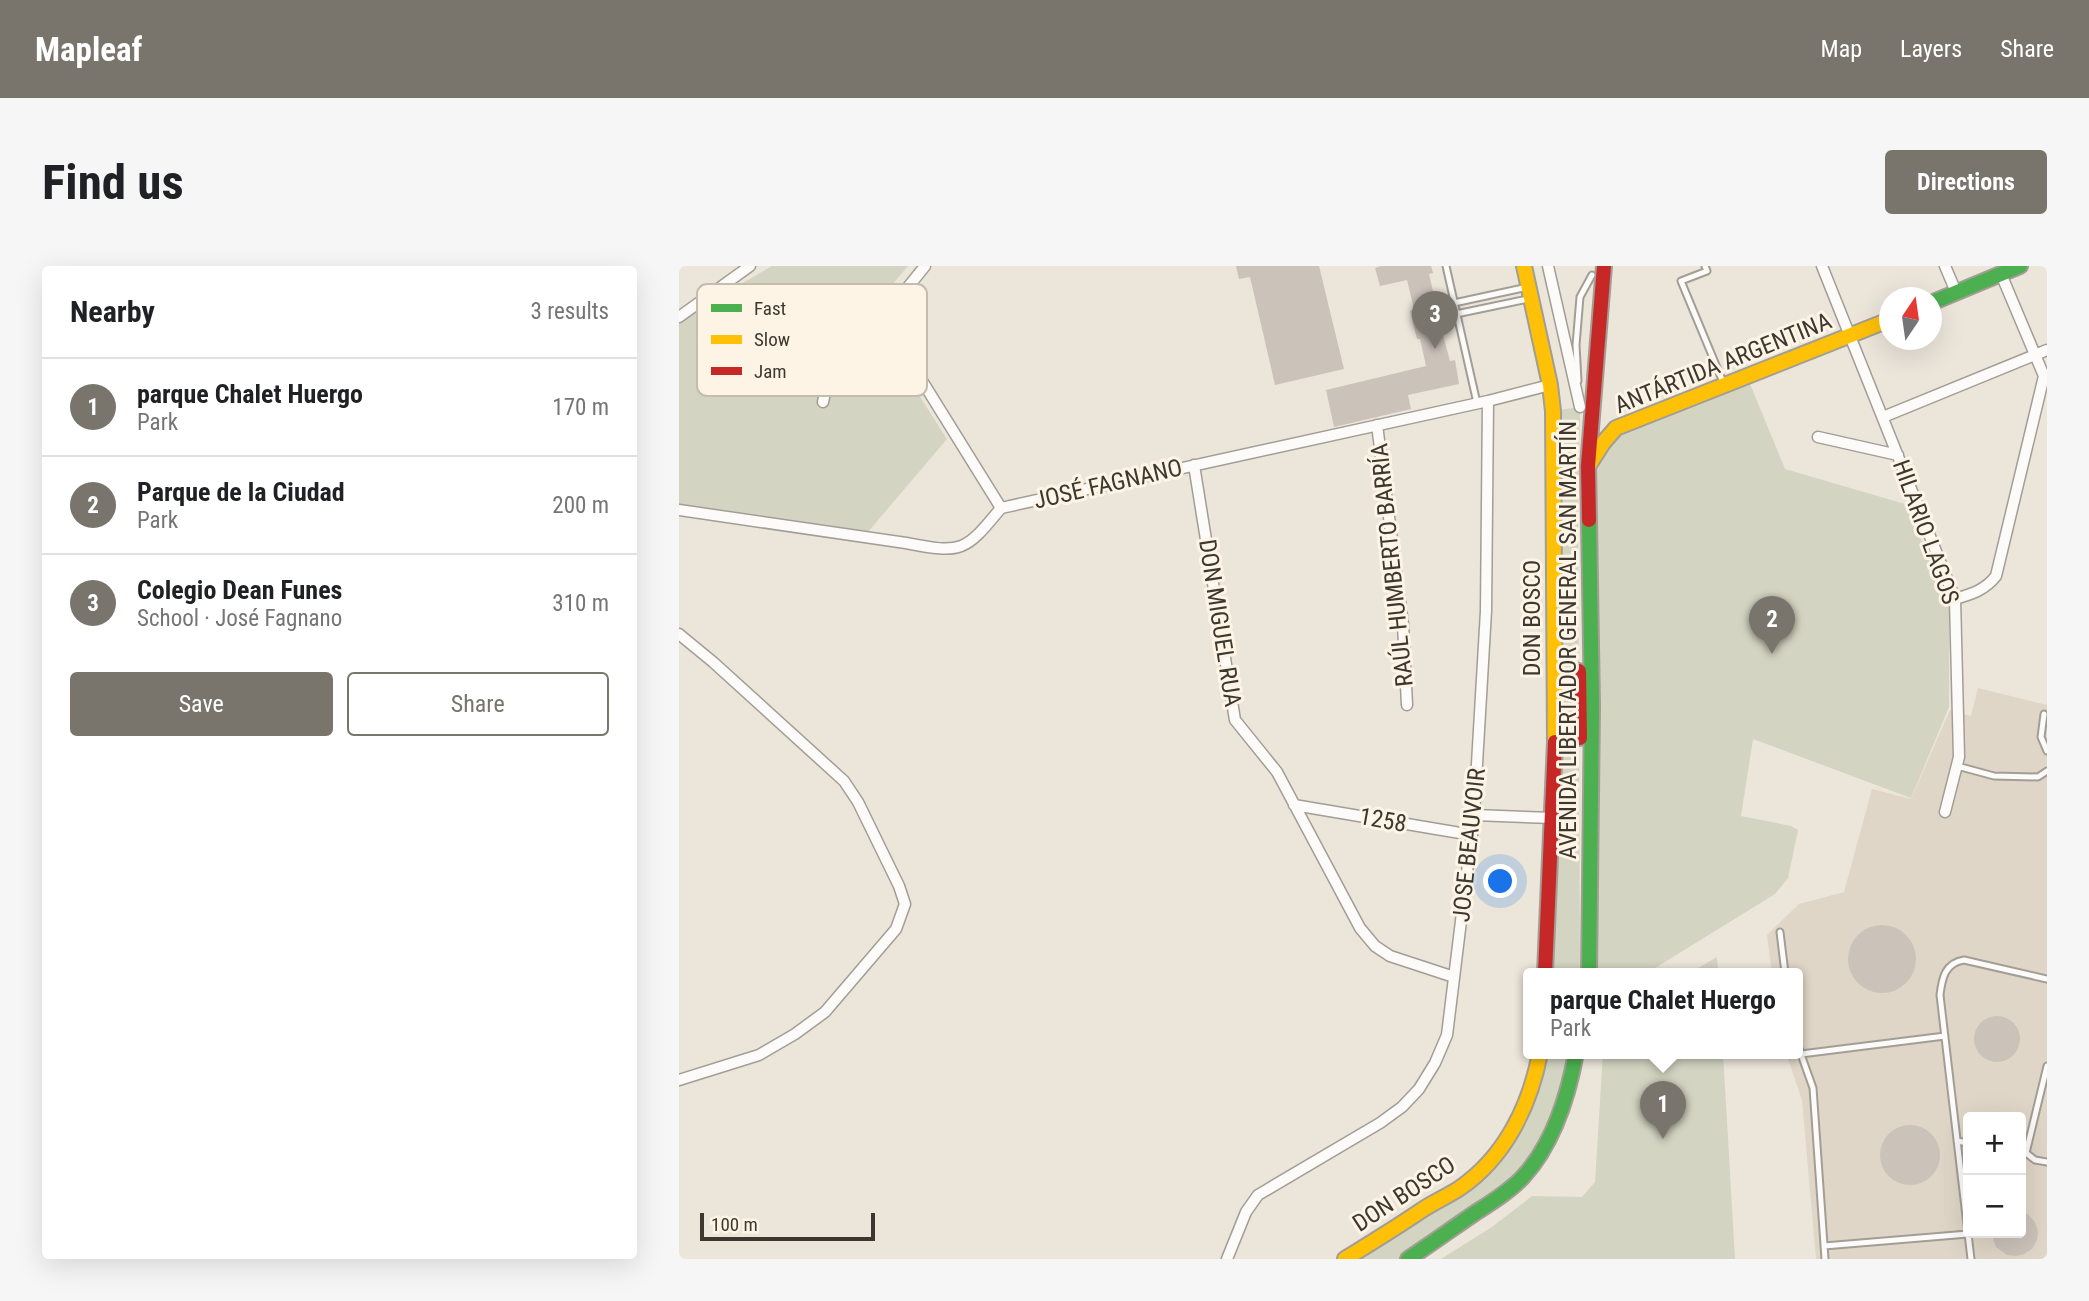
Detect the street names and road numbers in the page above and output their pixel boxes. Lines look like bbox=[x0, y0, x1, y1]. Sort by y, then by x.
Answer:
street label: ANTÁRTIDA ARGENTINA bbox=[1610, 307, 1836, 419]
street label: AVENIDA LIBERTADOR GENERAL SAN MARTÍN bbox=[1554, 421, 1582, 859]
street label: RAÚL HUMBERTO BARRÍA bbox=[1365, 442, 1419, 688]
street label: JOSÉ FAGNANO bbox=[1031, 453, 1185, 515]
street label: HILARIO LAGOS bbox=[1887, 456, 1965, 608]
street label: DON MIGUEL RUA bbox=[1193, 537, 1247, 709]
street label: DON BOSCO bbox=[1518, 560, 1546, 676]
street label: JOSE BEAUVOIR bbox=[1447, 766, 1491, 923]
street label: 1258 bbox=[1357, 802, 1409, 838]
street label: DON BOSCO bbox=[1348, 1151, 1460, 1237]

